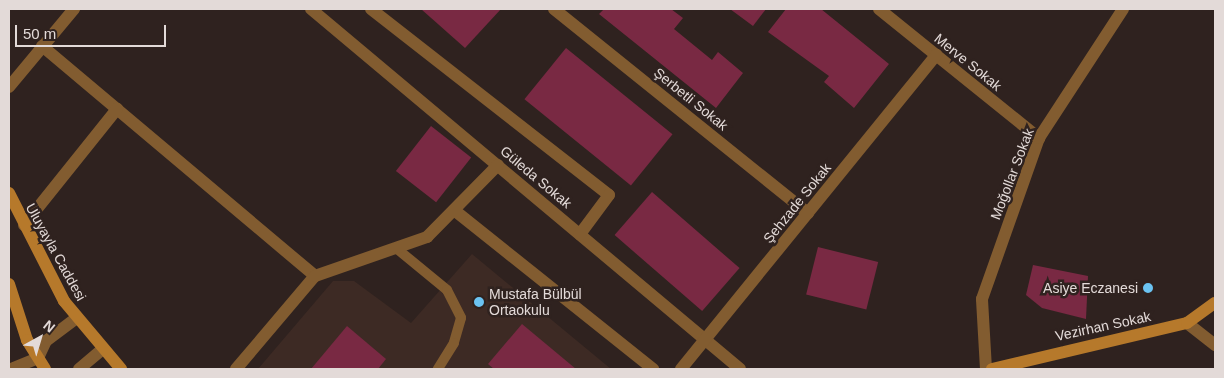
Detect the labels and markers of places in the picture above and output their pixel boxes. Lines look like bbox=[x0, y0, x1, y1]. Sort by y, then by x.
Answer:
place label: Asiye Eczanesi bbox=[1043, 280, 1138, 296]
marker: Asiye Eczanesi bbox=[1142, 282, 1154, 294]
place label: Mustafa Bülbül Ortaokulu bbox=[489, 286, 582, 318]
marker: Mustafa Bülbül Ortaokulu bbox=[473, 296, 485, 308]

